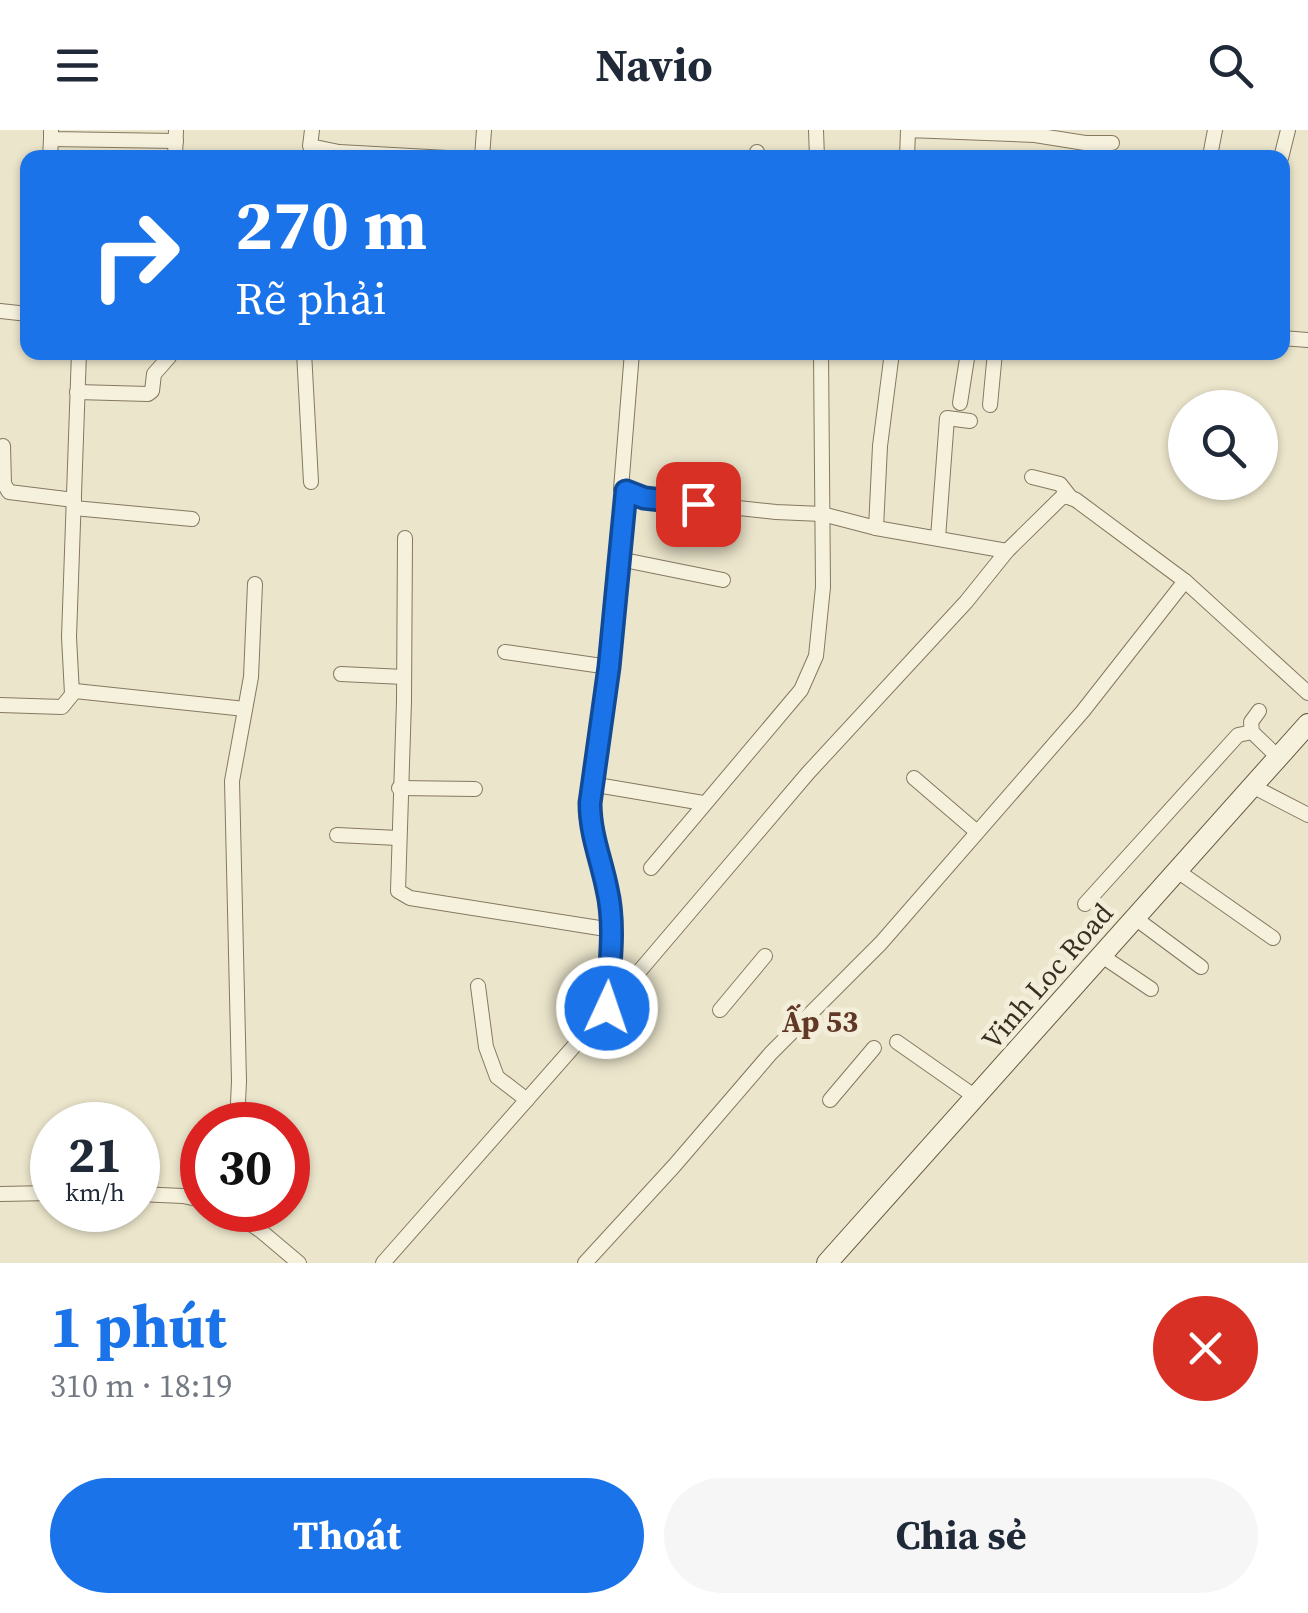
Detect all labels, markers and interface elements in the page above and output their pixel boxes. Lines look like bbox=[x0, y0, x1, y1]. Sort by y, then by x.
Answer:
text: Navio bbox=[595, 34, 713, 96]
icon: menu bbox=[50, 38, 105, 93]
icon: search bbox=[1203, 38, 1258, 93]
text: 270 m bbox=[235, 176, 427, 272]
icon: right bbox=[70, 190, 200, 320]
text: Rẽ phải bbox=[235, 267, 386, 329]
map controls bbox=[1168, 390, 1278, 500]
button: search bbox=[1168, 390, 1278, 500]
pin bbox=[656, 462, 741, 547]
icon: arrive bbox=[671, 477, 726, 532]
street label: Vinh Loc Road bbox=[973, 895, 1121, 1057]
position arrow bbox=[555, 956, 659, 1060]
district label: Ấp 53 bbox=[782, 1001, 858, 1042]
speed limit sign: 30 bbox=[180, 1102, 310, 1232]
text: 21 bbox=[68, 1120, 122, 1189]
text: km/h bbox=[65, 1175, 125, 1209]
text: 1 phút bbox=[50, 1285, 226, 1367]
button: close bbox=[1153, 1296, 1258, 1401]
text: 310 m · 18:19 bbox=[50, 1364, 232, 1408]
button: Thoát bbox=[50, 1478, 644, 1593]
button: Chia sẻ bbox=[664, 1478, 1258, 1593]

